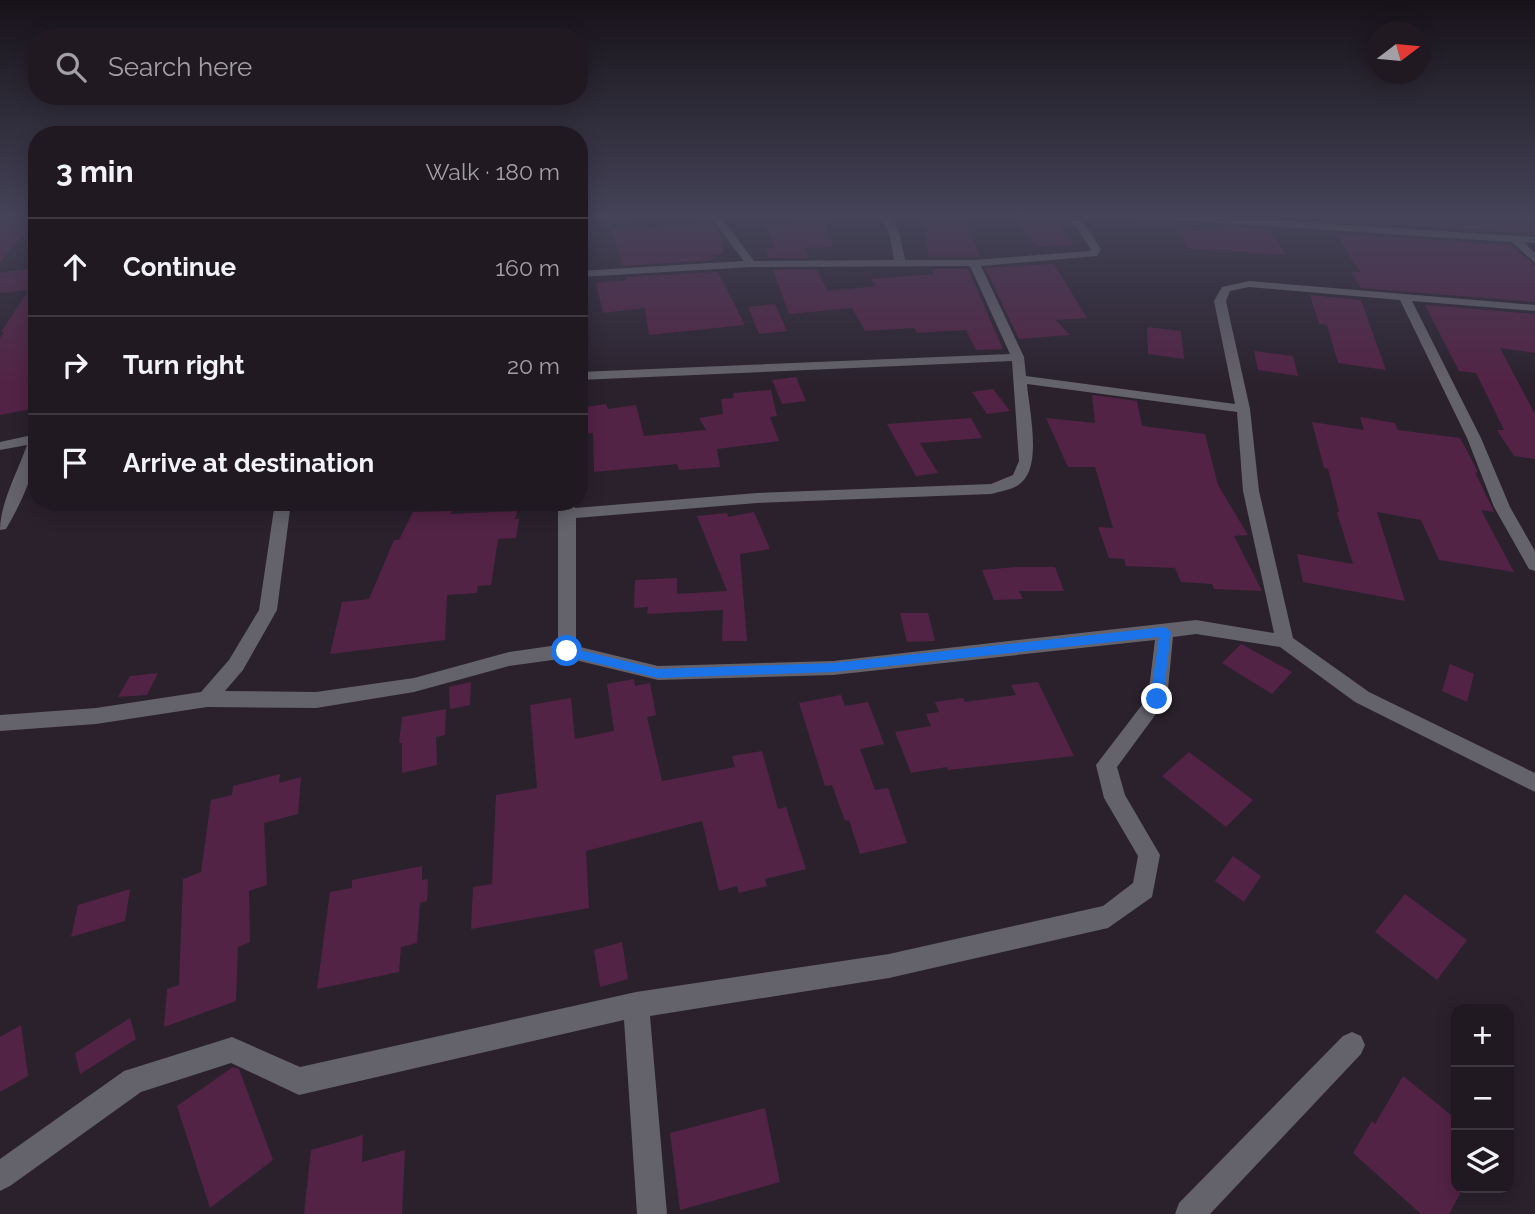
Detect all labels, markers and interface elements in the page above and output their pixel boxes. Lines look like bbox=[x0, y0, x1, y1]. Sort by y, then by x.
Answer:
north arrow bbox=[1367, 21, 1430, 84]
search box bbox=[28, 28, 588, 105]
icon: search bbox=[52, 48, 90, 86]
text: Search here bbox=[108, 52, 252, 82]
text: 3 min bbox=[56, 154, 134, 189]
text: Walk · 180 m bbox=[426, 158, 560, 185]
icon: ahead bbox=[56, 248, 94, 286]
text: Continue bbox=[123, 252, 236, 282]
text: 160 m bbox=[495, 254, 560, 281]
icon: right bbox=[56, 346, 94, 384]
text: Turn right bbox=[123, 350, 244, 380]
text: 20 m bbox=[507, 352, 560, 379]
icon: arrive bbox=[56, 444, 94, 482]
text: Arrive at destination bbox=[123, 448, 374, 478]
route start bbox=[551, 635, 582, 666]
route end bbox=[1141, 683, 1172, 714]
map controls bbox=[1451, 1004, 1514, 1193]
button: + bbox=[1451, 1004, 1514, 1067]
button: − bbox=[1451, 1067, 1514, 1130]
button: layers bbox=[1451, 1130, 1514, 1193]

